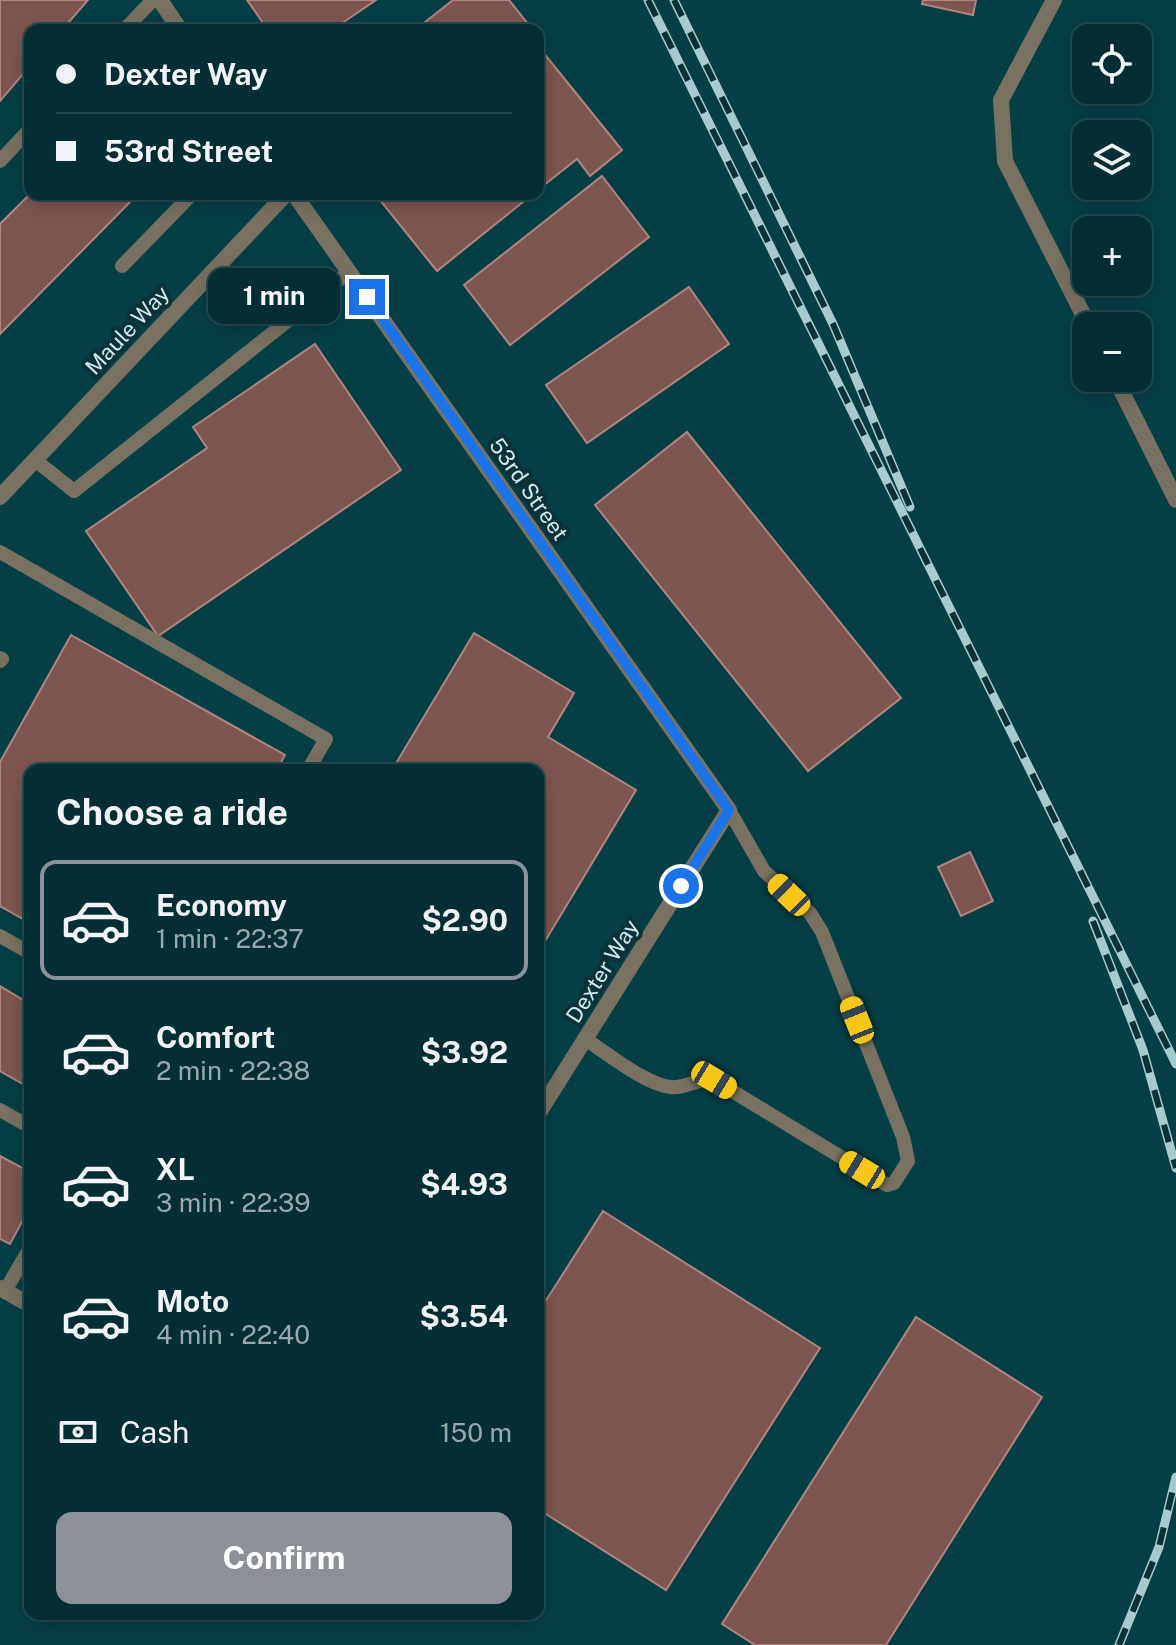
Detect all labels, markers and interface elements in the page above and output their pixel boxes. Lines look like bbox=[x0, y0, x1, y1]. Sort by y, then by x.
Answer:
map controls bbox=[1072, 24, 1152, 392]
button: locate bbox=[1072, 24, 1152, 104]
text: Dexter Way bbox=[104, 56, 268, 92]
button: layers bbox=[1072, 120, 1152, 200]
text: 53rd Street bbox=[104, 133, 273, 169]
button: + bbox=[1072, 216, 1152, 296]
callout: 1 min bbox=[207, 269, 339, 325]
route end bbox=[349, 279, 385, 315]
street label: Maule Way bbox=[80, 280, 175, 380]
text: 1 min bbox=[243, 280, 305, 311]
button: − bbox=[1072, 312, 1152, 392]
street label: 53rd Street bbox=[484, 433, 574, 545]
text: Choose a ride bbox=[56, 791, 288, 833]
route start bbox=[663, 868, 699, 904]
car bbox=[763, 870, 815, 920]
icon: car bbox=[60, 884, 132, 956]
text: Economy bbox=[156, 887, 287, 923]
text: $2.90 bbox=[421, 902, 508, 938]
street label: Dexter Way bbox=[560, 914, 644, 1027]
text: 1 min · 22:37 bbox=[156, 923, 304, 954]
car bbox=[837, 993, 877, 1047]
icon: car bbox=[60, 1016, 132, 1088]
text: Comfort bbox=[156, 1019, 275, 1055]
text: $3.92 bbox=[421, 1034, 508, 1070]
text: 2 min · 22:38 bbox=[156, 1055, 310, 1086]
car bbox=[687, 1057, 741, 1103]
car bbox=[835, 1147, 889, 1193]
icon: car bbox=[60, 1148, 132, 1220]
text: XL bbox=[156, 1151, 195, 1187]
text: $4.93 bbox=[420, 1166, 508, 1202]
text: 3 min · 22:39 bbox=[156, 1187, 311, 1218]
icon: car bbox=[60, 1280, 132, 1352]
text: Moto bbox=[156, 1283, 229, 1319]
text: $3.54 bbox=[420, 1298, 508, 1334]
text: 4 min · 22:40 bbox=[156, 1319, 310, 1350]
icon: cash bbox=[56, 1410, 100, 1454]
text: Cash bbox=[120, 1414, 189, 1450]
text: 150 m bbox=[440, 1417, 512, 1448]
button: Confirm bbox=[56, 1512, 512, 1604]

